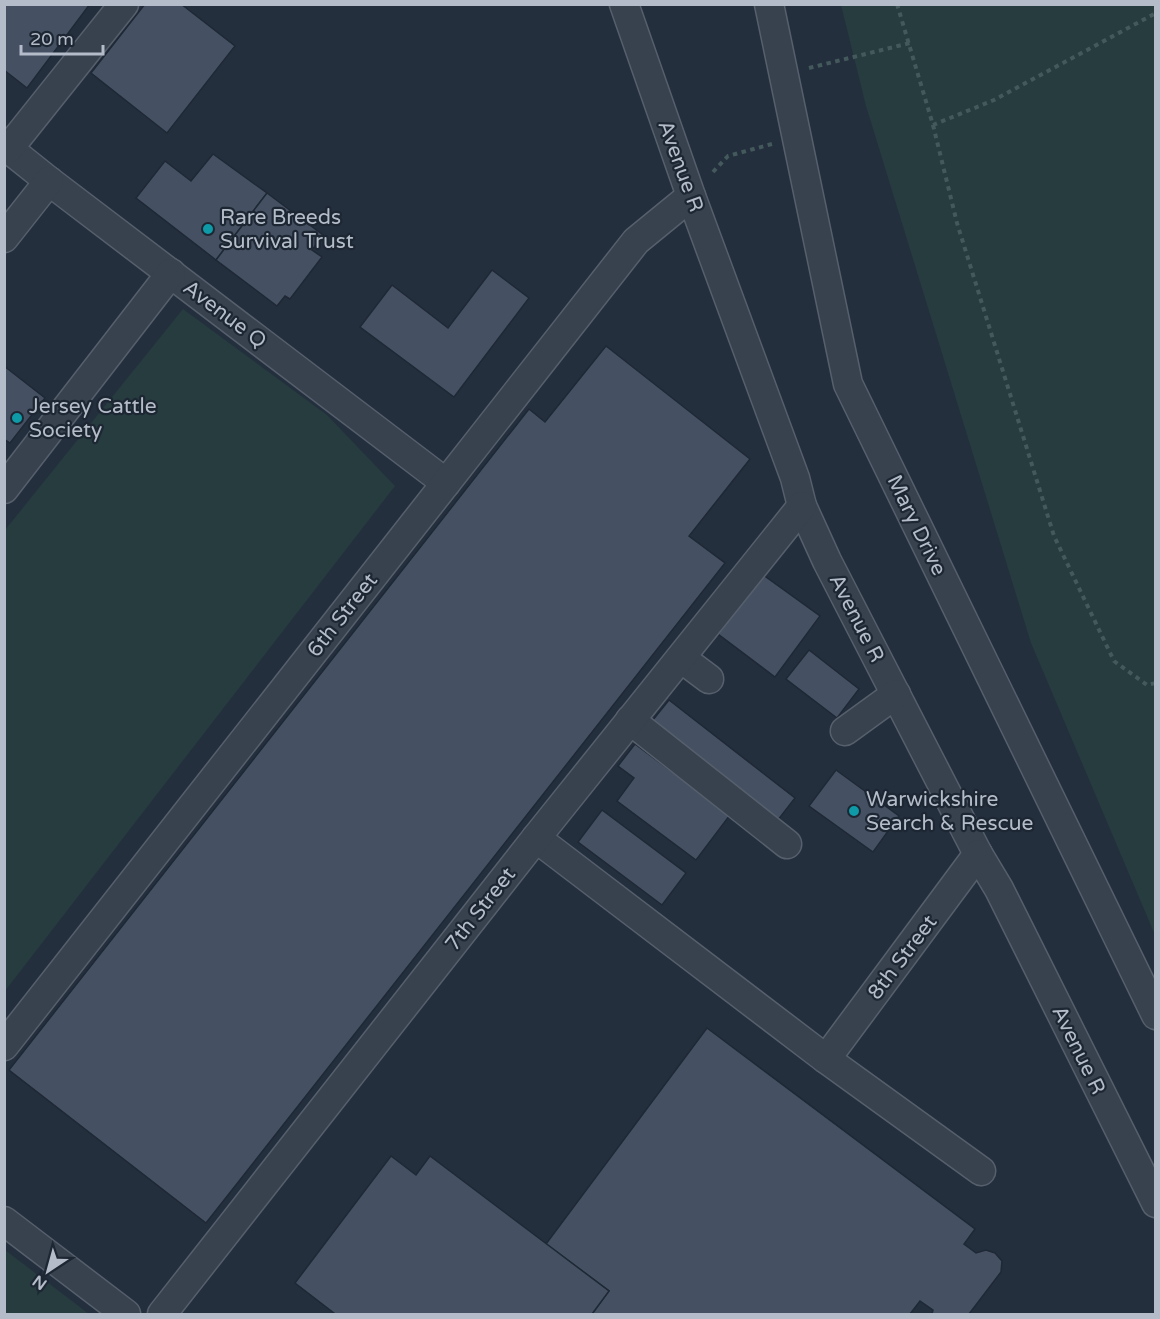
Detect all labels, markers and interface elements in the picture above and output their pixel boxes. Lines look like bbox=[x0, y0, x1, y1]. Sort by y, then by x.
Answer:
scale bar bbox=[21, 18, 104, 56]
text: 20 m bbox=[30, 28, 74, 50]
street label: Avenue R bbox=[652, 117, 709, 215]
place label: Rare Breeds Survival Trust bbox=[220, 205, 354, 254]
marker: Rare Breeds Survival Trust bbox=[201, 222, 215, 236]
street label: Avenue Q bbox=[178, 275, 271, 354]
place label: Jersey Cattle Society bbox=[29, 394, 157, 443]
marker: Jersey Cattle Society bbox=[10, 411, 24, 425]
street label: Mary Drive bbox=[882, 471, 952, 580]
street label: 6th Street bbox=[302, 568, 383, 662]
street label: Avenue R bbox=[824, 570, 889, 666]
place label: Warwickshire Search & Rescue bbox=[866, 787, 1034, 836]
marker: Warwickshire Search & Rescue bbox=[847, 804, 861, 818]
street label: 7th Street bbox=[440, 862, 521, 956]
street label: 8th Street bbox=[862, 910, 942, 1005]
street label: Avenue R bbox=[1046, 1002, 1111, 1099]
north arrow bbox=[18, 1241, 78, 1301]
text: N bbox=[29, 1270, 51, 1294]

